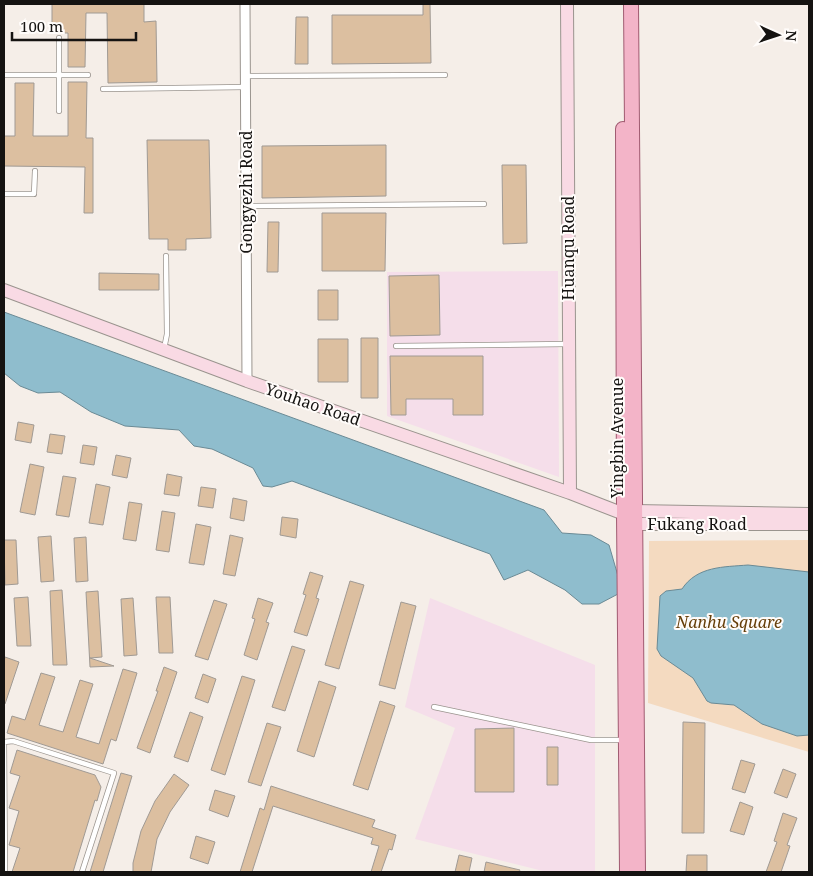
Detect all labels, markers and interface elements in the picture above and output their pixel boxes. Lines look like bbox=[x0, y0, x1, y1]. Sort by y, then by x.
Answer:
scale bar bbox=[12, 10, 136, 42]
north arrow bbox=[753, 10, 803, 60]
text: 100 m bbox=[20, 16, 63, 36]
text: N bbox=[782, 30, 801, 42]
street label: Gongyezhi Road bbox=[235, 130, 257, 254]
street label: Huanqu Road bbox=[557, 195, 579, 300]
street label: Youhao Road bbox=[261, 377, 364, 431]
street label: Yingbin Avenue bbox=[606, 378, 628, 499]
street label: Fukang Road bbox=[647, 513, 747, 535]
park label: Nanhu Square bbox=[675, 611, 782, 633]

